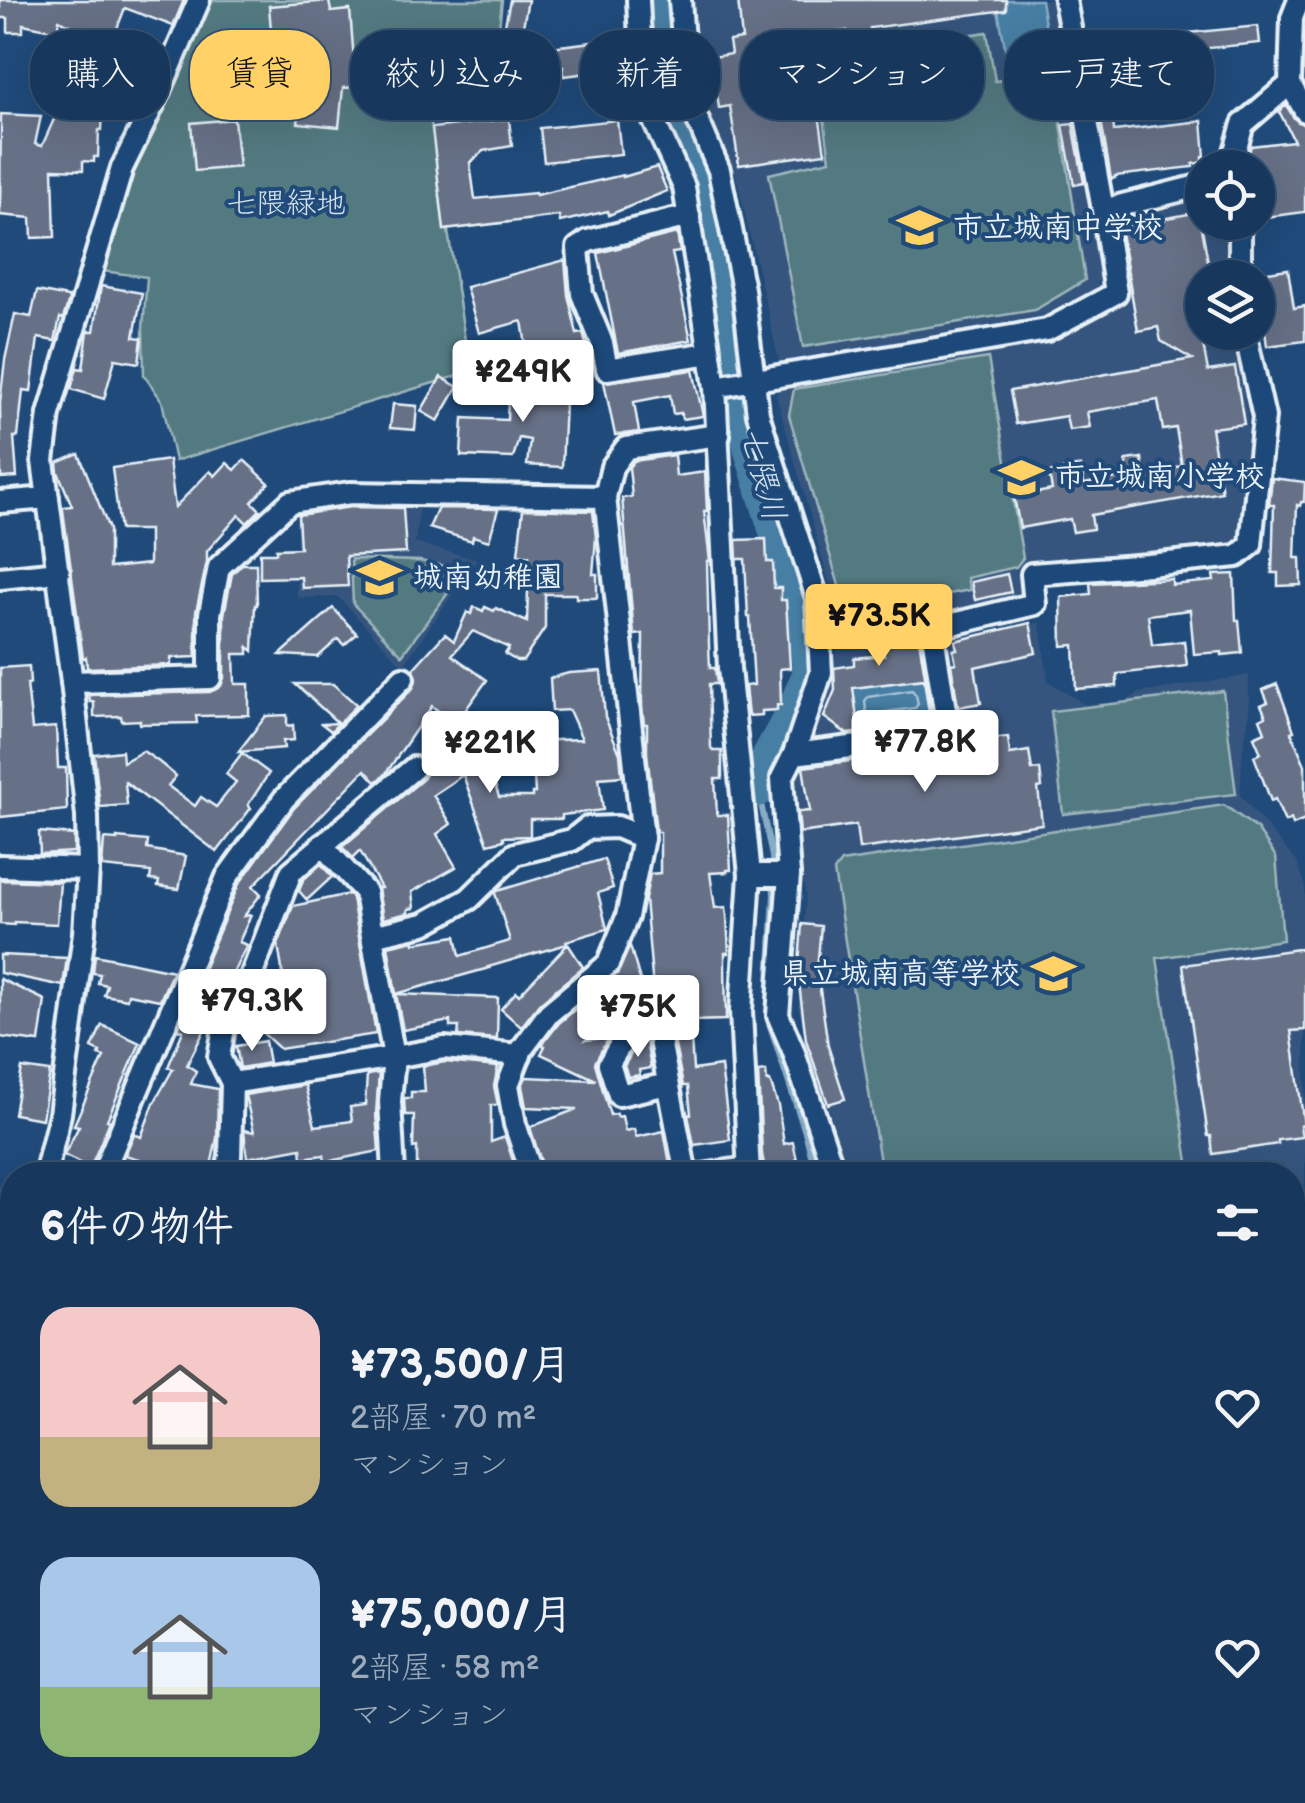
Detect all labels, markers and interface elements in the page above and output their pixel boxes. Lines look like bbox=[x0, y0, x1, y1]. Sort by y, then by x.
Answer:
chip: 購入 bbox=[30, 30, 170, 120]
chip: 賃貸 bbox=[190, 30, 330, 120]
chip: 絞り込み bbox=[350, 30, 560, 120]
chip: 新着 bbox=[580, 30, 720, 120]
chip: マンション bbox=[740, 30, 984, 120]
chip: 一戸建て bbox=[1004, 30, 1214, 120]
map controls bbox=[1185, 150, 1275, 350]
button: locate bbox=[1185, 150, 1275, 240]
park label: 七隈緑地 bbox=[226, 186, 346, 222]
school or university icon: 市立城南中学校 bbox=[896, 204, 944, 252]
place label: 市立城南中学校 bbox=[953, 210, 1163, 246]
button: layers bbox=[1185, 260, 1275, 350]
pin: ¥249K bbox=[453, 340, 593, 425]
text: ¥249K bbox=[475, 353, 571, 392]
water label: 七隈川 bbox=[731, 423, 793, 525]
school or university icon: 市立城南小学校 bbox=[998, 453, 1046, 501]
place label: 市立城南小学校 bbox=[1055, 459, 1265, 495]
school or university icon: 城南幼稚園 bbox=[356, 554, 404, 602]
place label: 城南幼稚園 bbox=[413, 560, 563, 596]
pin: ¥73.5K bbox=[798, 584, 960, 669]
text: ¥73.5K bbox=[827, 597, 931, 636]
pin: ¥77.8K bbox=[844, 710, 1006, 795]
pin: ¥221K bbox=[420, 711, 560, 796]
text: ¥77.8K bbox=[873, 723, 977, 762]
text: ¥221K bbox=[444, 724, 536, 763]
school or university icon: 県立城南高等学校 bbox=[1029, 950, 1077, 998]
place label: 県立城南高等学校 bbox=[780, 956, 1020, 992]
pin: ¥79.3K bbox=[171, 969, 333, 1054]
pin: ¥75K bbox=[579, 975, 697, 1060]
text: ¥79.3K bbox=[200, 982, 304, 1021]
text: ¥75K bbox=[599, 988, 677, 1027]
icon: filters bbox=[1210, 1195, 1265, 1250]
text: 6件の物件 bbox=[40, 1202, 233, 1253]
text: ¥73,500/月 bbox=[350, 1340, 572, 1391]
icon: home bbox=[120, 1347, 240, 1467]
icon: heart bbox=[1210, 1380, 1265, 1435]
text: 2部屋 · 70 m² bbox=[350, 1399, 536, 1438]
text: マンション bbox=[350, 1446, 509, 1485]
text: ¥75,000/月 bbox=[350, 1590, 573, 1641]
icon: home bbox=[120, 1597, 240, 1717]
icon: heart bbox=[1210, 1630, 1265, 1685]
text: 2部屋 · 58 m² bbox=[350, 1649, 540, 1688]
text: マンション bbox=[350, 1696, 509, 1735]

